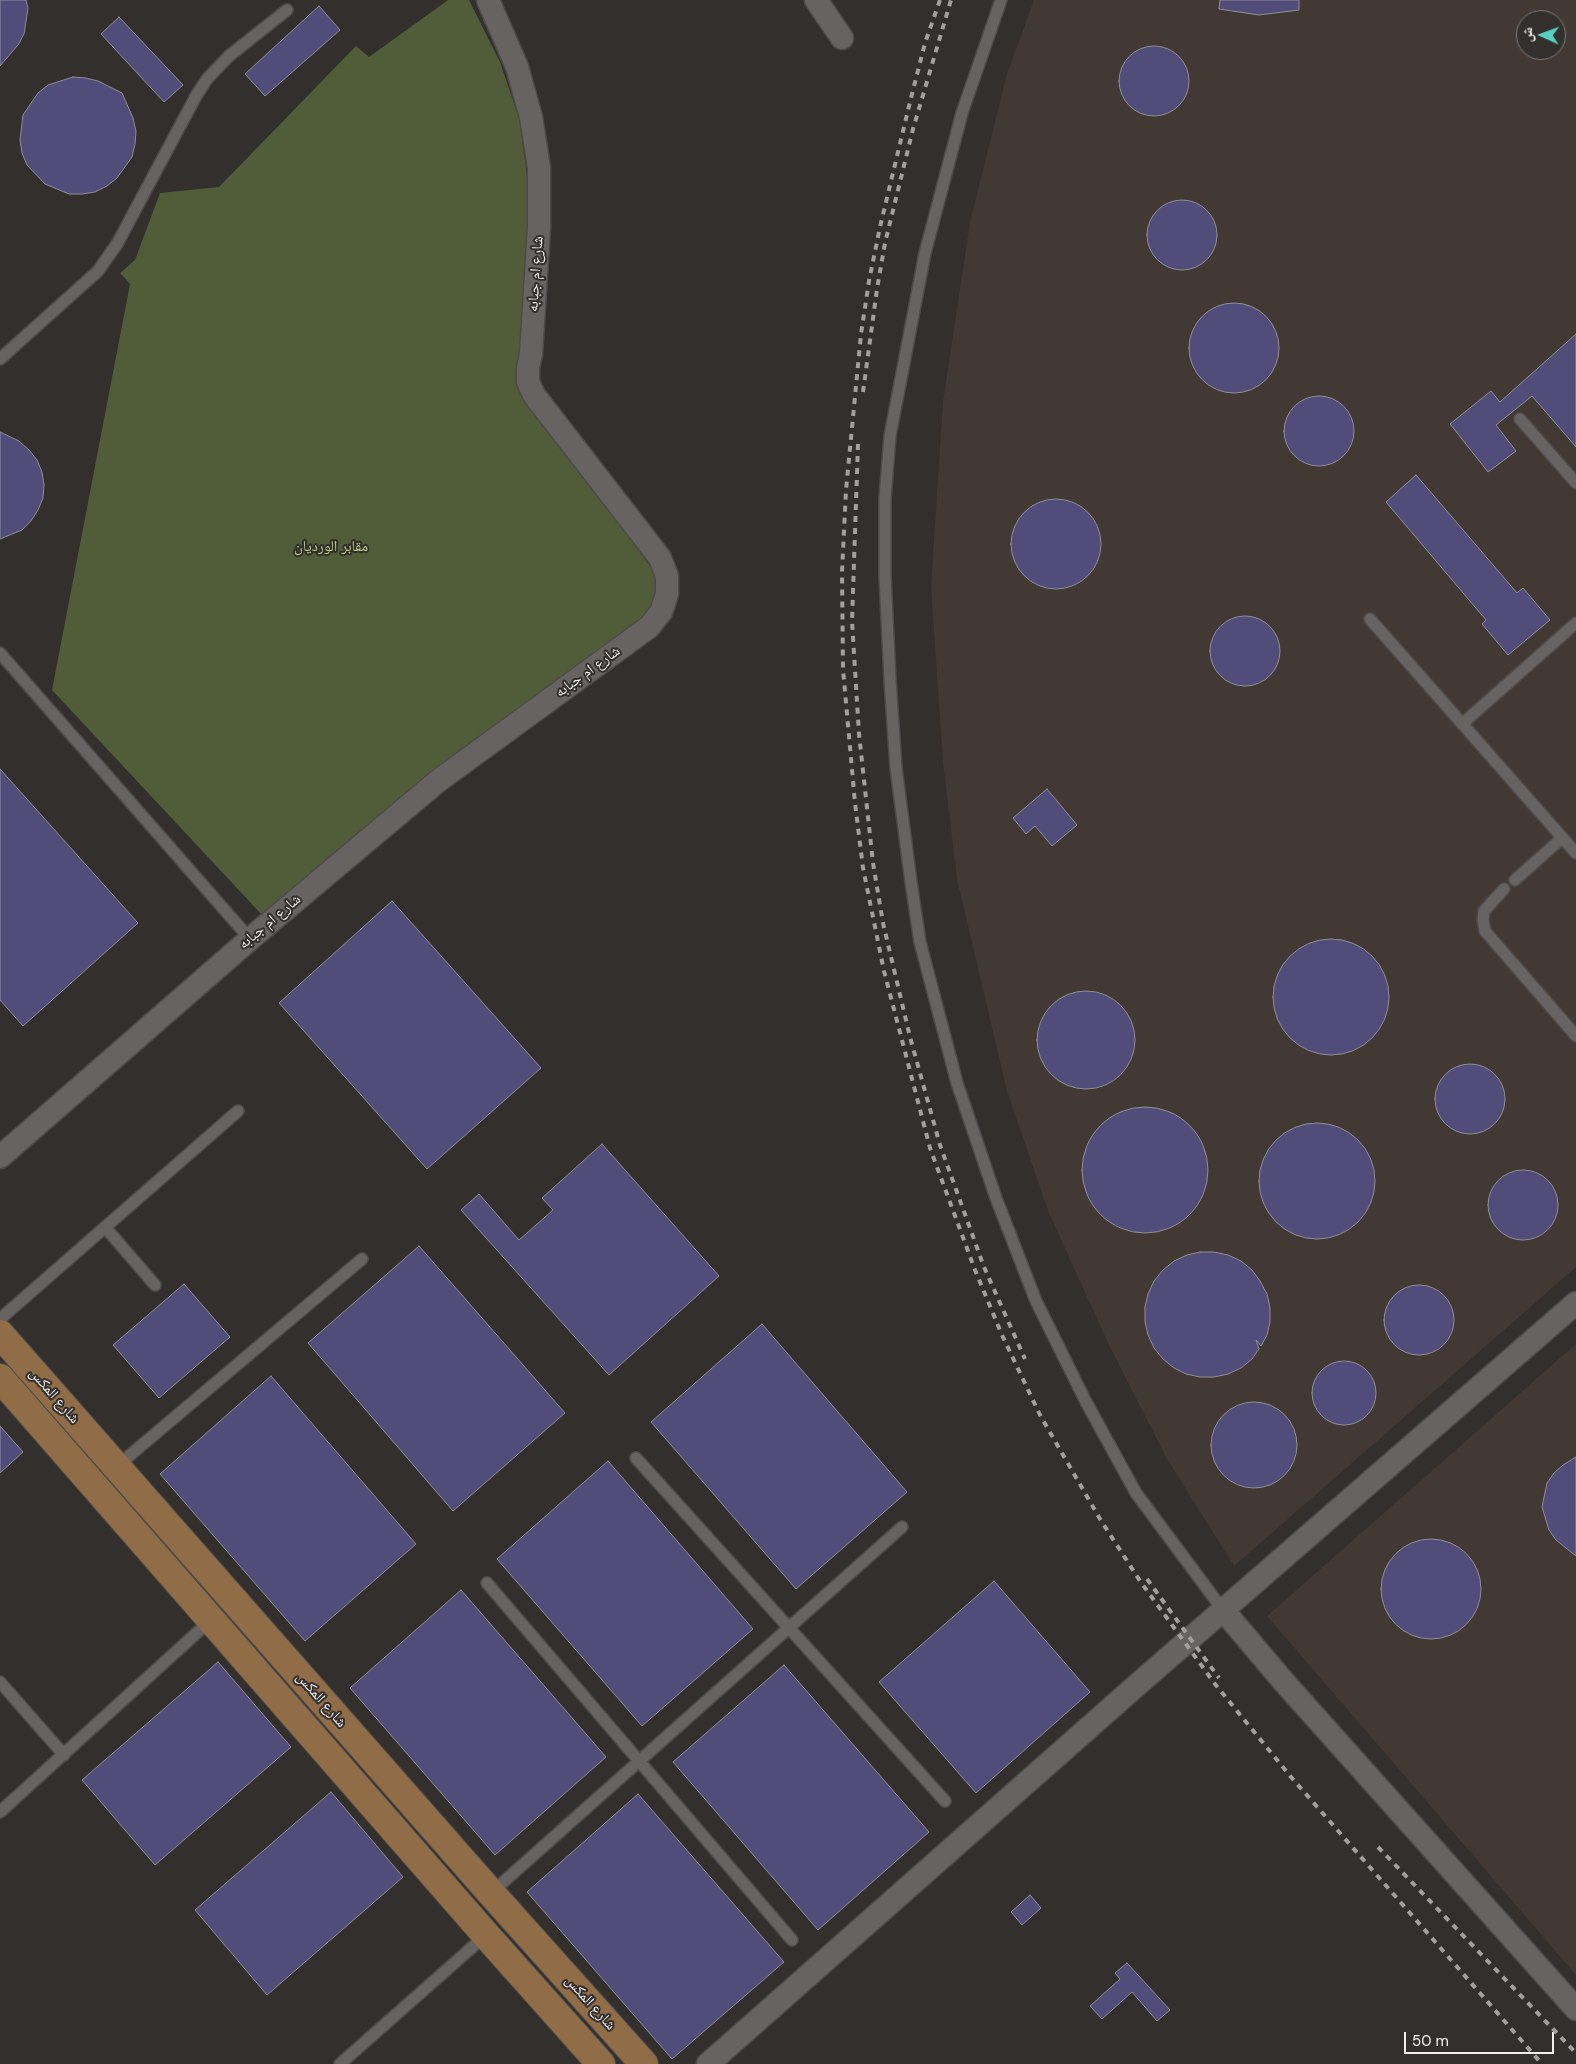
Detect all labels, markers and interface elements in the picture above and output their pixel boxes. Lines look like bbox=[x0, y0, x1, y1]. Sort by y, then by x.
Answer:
north arrow bbox=[1516, 10, 1566, 60]
text: ش bbox=[1518, 27, 1536, 42]
street label: شارع ام جبابه bbox=[524, 235, 548, 313]
park label: مقابر الورديان bbox=[294, 538, 368, 556]
street label: شارع ام جبابه bbox=[552, 642, 624, 702]
street label: شارع ام جبابه bbox=[235, 891, 305, 953]
street label: شارع المكس bbox=[25, 1365, 83, 1427]
street label: شارع المكس bbox=[292, 1669, 350, 1731]
street label: شارع المكس bbox=[561, 1972, 619, 2034]
scale bar bbox=[1406, 2022, 1556, 2054]
text: 50 m bbox=[1412, 2031, 1449, 2051]

